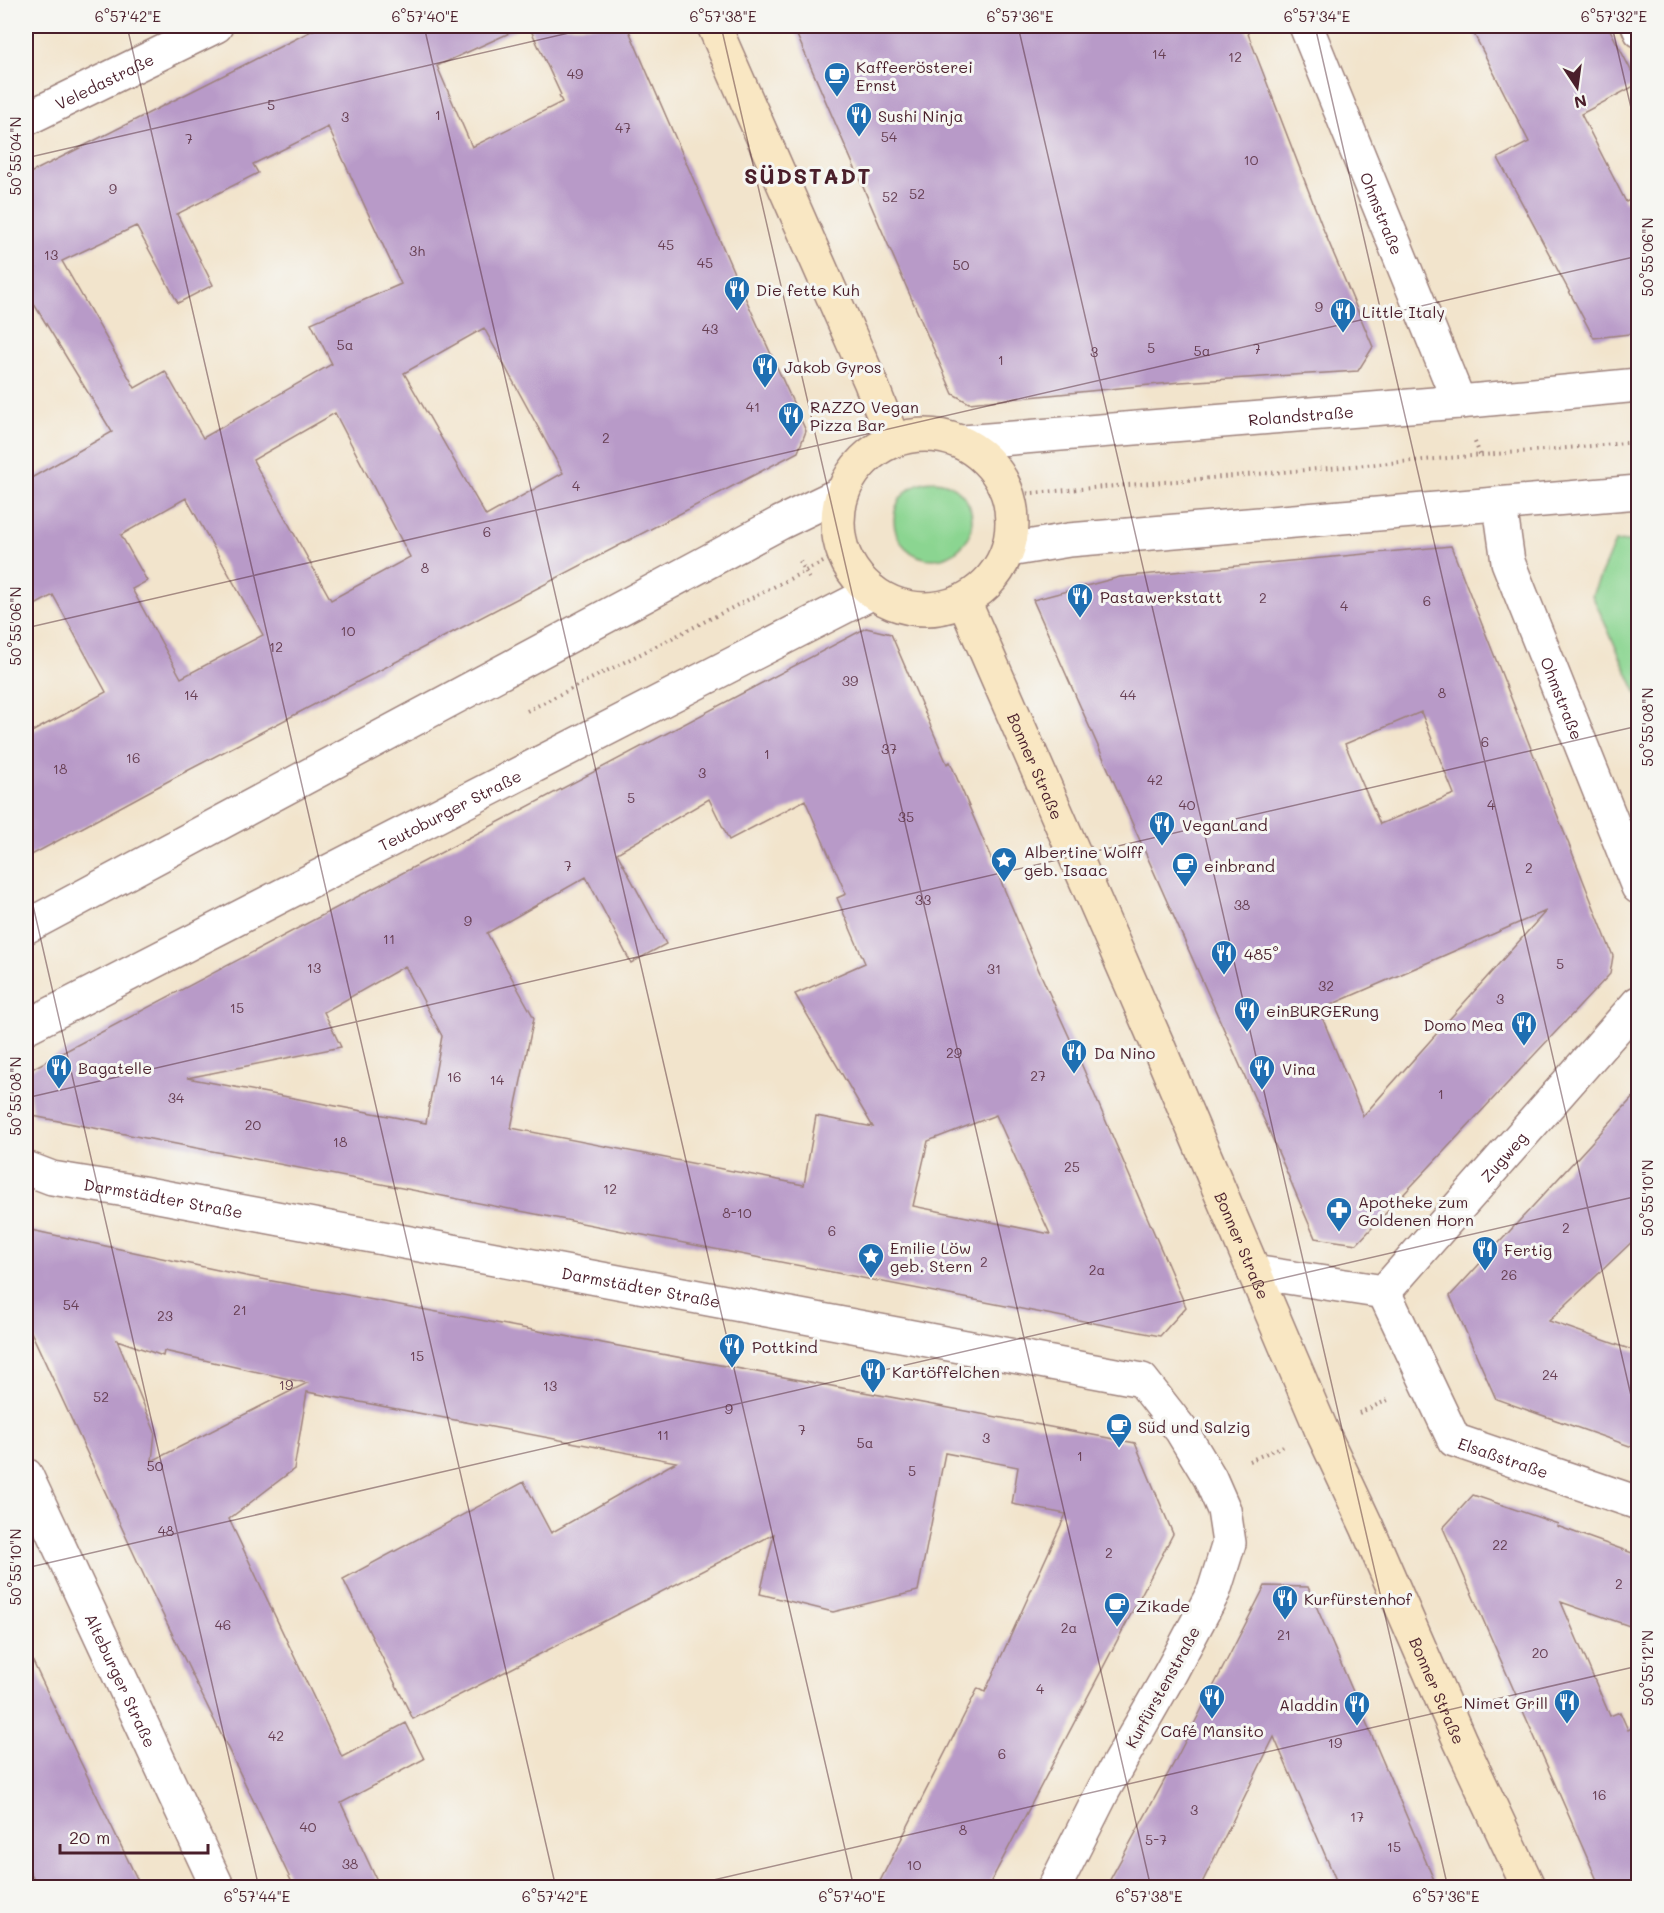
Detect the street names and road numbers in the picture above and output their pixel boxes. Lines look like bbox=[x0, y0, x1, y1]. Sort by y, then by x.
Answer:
street label: Veledastraße bbox=[51, 48, 157, 114]
street label: Ohmstraße bbox=[1356, 169, 1408, 258]
street label: Rolandstraße bbox=[1247, 400, 1354, 429]
street label: Ohmstraße bbox=[1536, 653, 1588, 742]
street label: Bonner Straße bbox=[1003, 709, 1068, 823]
street label: Teutoburger Straße bbox=[375, 764, 524, 855]
street label: Zugweg bbox=[1475, 1127, 1531, 1186]
street label: Darmstädter Straße bbox=[83, 1173, 245, 1222]
street label: Bonner Straße bbox=[1211, 1188, 1275, 1302]
street label: Darmstädter Straße bbox=[560, 1261, 722, 1311]
street label: Elsaßstraße bbox=[1456, 1432, 1551, 1482]
street label: Alteburger Straße bbox=[81, 1610, 161, 1750]
street label: Kurfürstenstraße bbox=[1120, 1622, 1204, 1752]
street label: Bonner Straße bbox=[1406, 1634, 1470, 1747]

